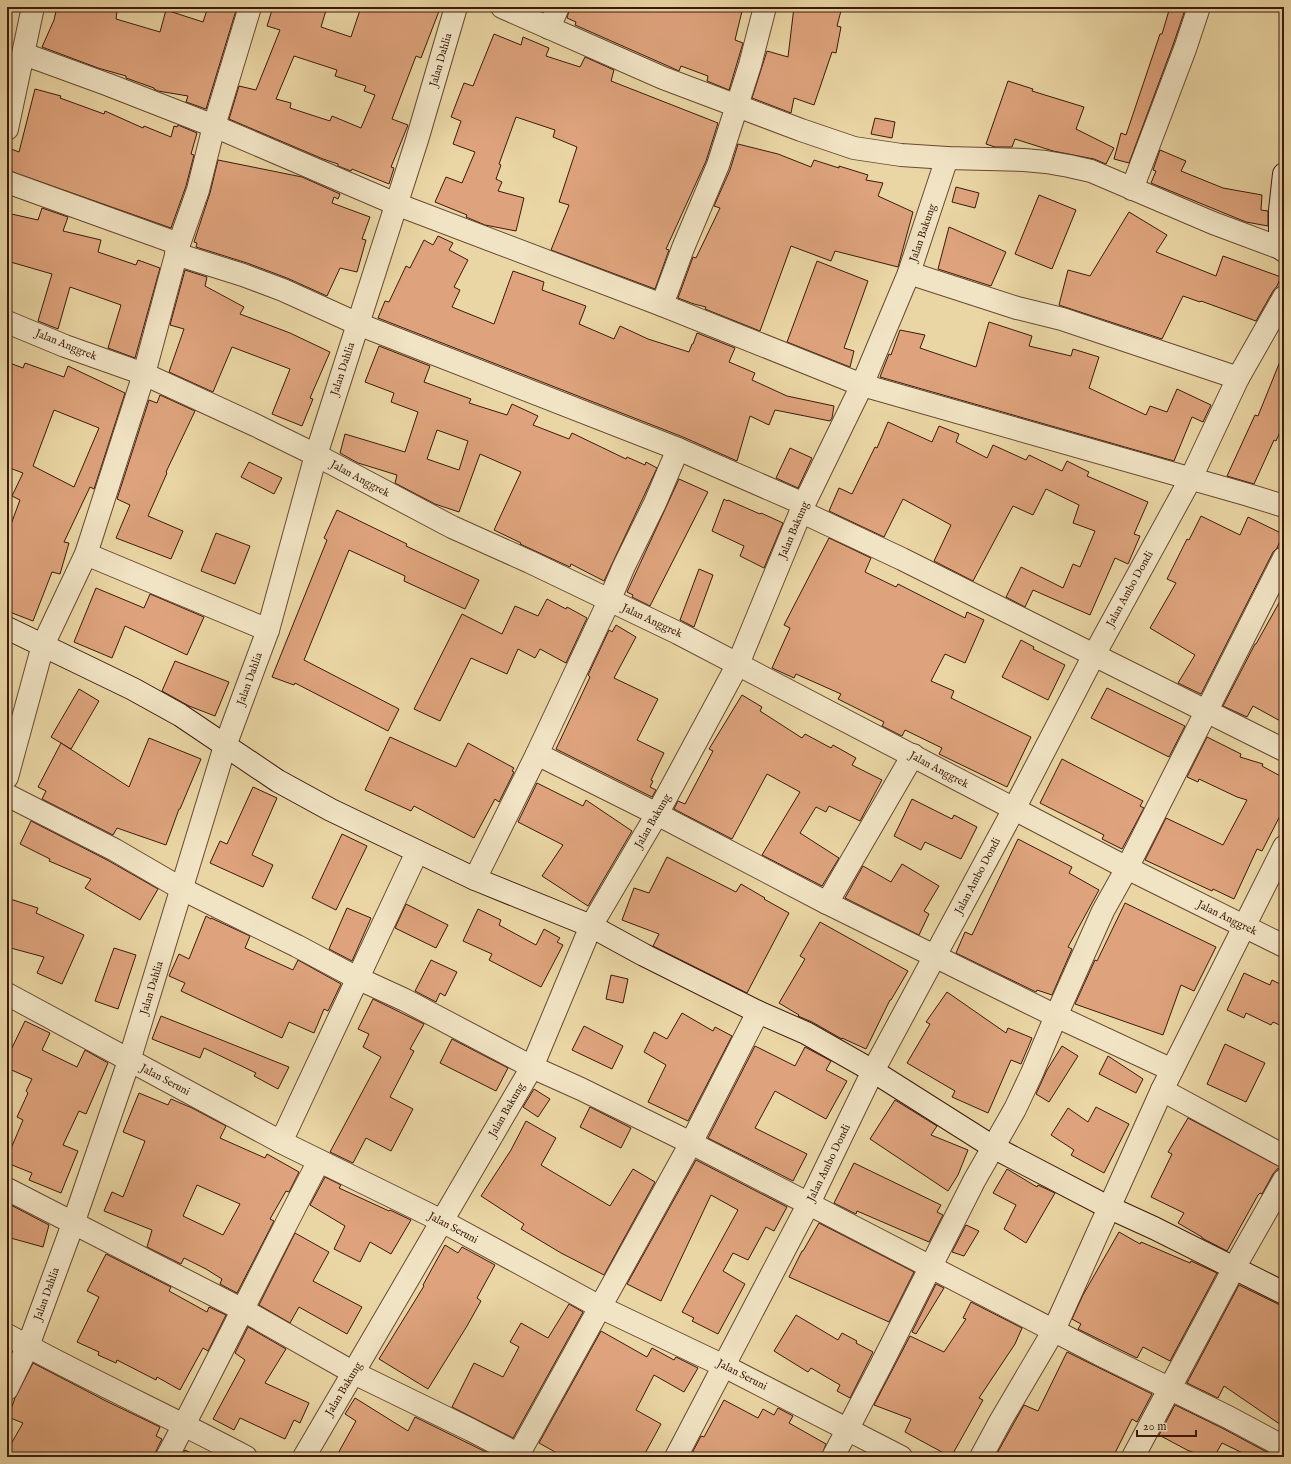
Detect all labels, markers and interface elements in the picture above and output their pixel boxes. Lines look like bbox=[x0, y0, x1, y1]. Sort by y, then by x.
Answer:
street label: Jalan Dahlia bbox=[426, 31, 455, 90]
street label: Jalan Bakung bbox=[906, 201, 940, 266]
street label: Jalan Anggrek bbox=[31, 326, 99, 364]
street label: Jalan Dahlia bbox=[327, 340, 358, 399]
street label: Jalan Anggrek bbox=[326, 457, 392, 501]
street label: Jalan Bakung bbox=[775, 499, 813, 562]
street label: Jalan Ambo Dondi bbox=[1102, 549, 1157, 631]
street label: Jalan Anggrek bbox=[618, 600, 685, 641]
street label: Jalan Dahlia bbox=[233, 650, 266, 709]
street label: Jalan Anggrek bbox=[905, 748, 971, 792]
street label: Jalan Bakung bbox=[631, 790, 675, 852]
street label: Jalan Ambo Dondi bbox=[951, 835, 1004, 918]
street label: Jalan Anggrek bbox=[1193, 897, 1259, 939]
street label: Jalan Dahlia bbox=[137, 959, 167, 1018]
street label: Jalan Seruni bbox=[136, 1060, 192, 1099]
street label: Jalan Bakung bbox=[485, 1079, 529, 1141]
street label: Jalan Ambo Dondi bbox=[803, 1122, 854, 1206]
street label: Jalan Seruni bbox=[424, 1208, 480, 1247]
street label: Jalan Dahlia bbox=[30, 1265, 63, 1324]
street label: Jalan Seruni bbox=[713, 1356, 769, 1394]
street label: Jalan Bakung bbox=[321, 1359, 366, 1420]
scale bar bbox=[1137, 1412, 1196, 1438]
text: 20 m bbox=[1143, 1419, 1166, 1434]

